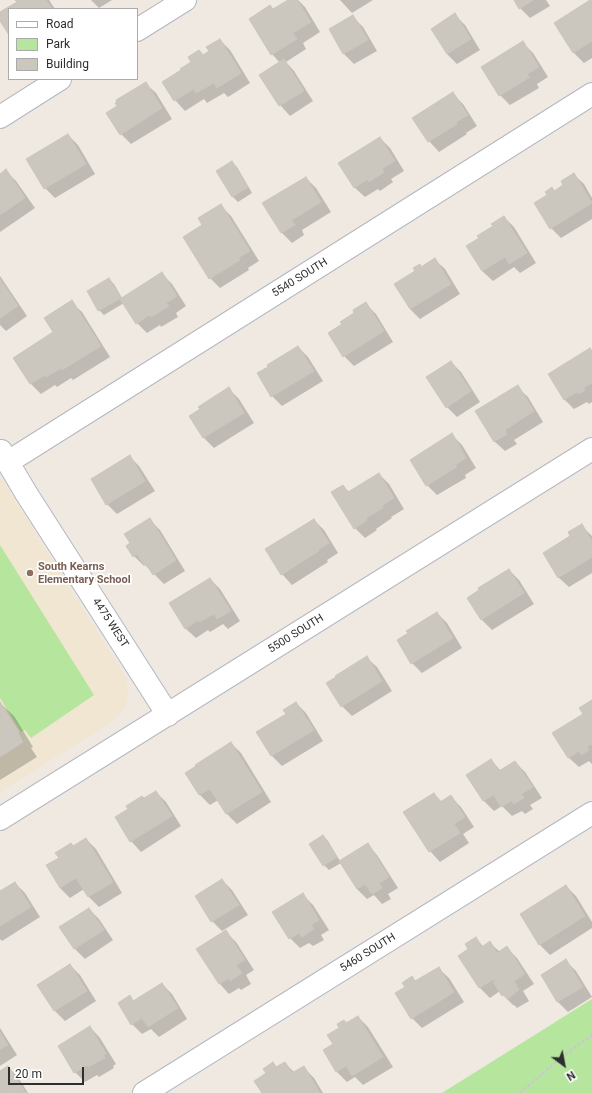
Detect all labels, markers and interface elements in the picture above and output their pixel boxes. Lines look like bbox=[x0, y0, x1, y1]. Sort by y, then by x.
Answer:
legend bbox=[8, 8, 138, 80]
text: Road bbox=[46, 17, 74, 31]
text: Park bbox=[46, 37, 70, 51]
text: Building bbox=[46, 57, 89, 71]
street label: 5540 SOUTH bbox=[270, 256, 330, 300]
place label: South Kearns Elementary School bbox=[38, 560, 131, 586]
marker: South Kearns Elementary School bbox=[25, 568, 35, 578]
street label: 4475 WEST bbox=[89, 596, 131, 650]
street label: 5500 SOUTH bbox=[266, 612, 326, 656]
street label: 5460 SOUTH bbox=[338, 931, 398, 975]
north arrow bbox=[544, 1045, 584, 1085]
scale bar bbox=[10, 1059, 86, 1085]
text: 20 m bbox=[15, 1067, 42, 1081]
text: N bbox=[564, 1068, 577, 1083]

